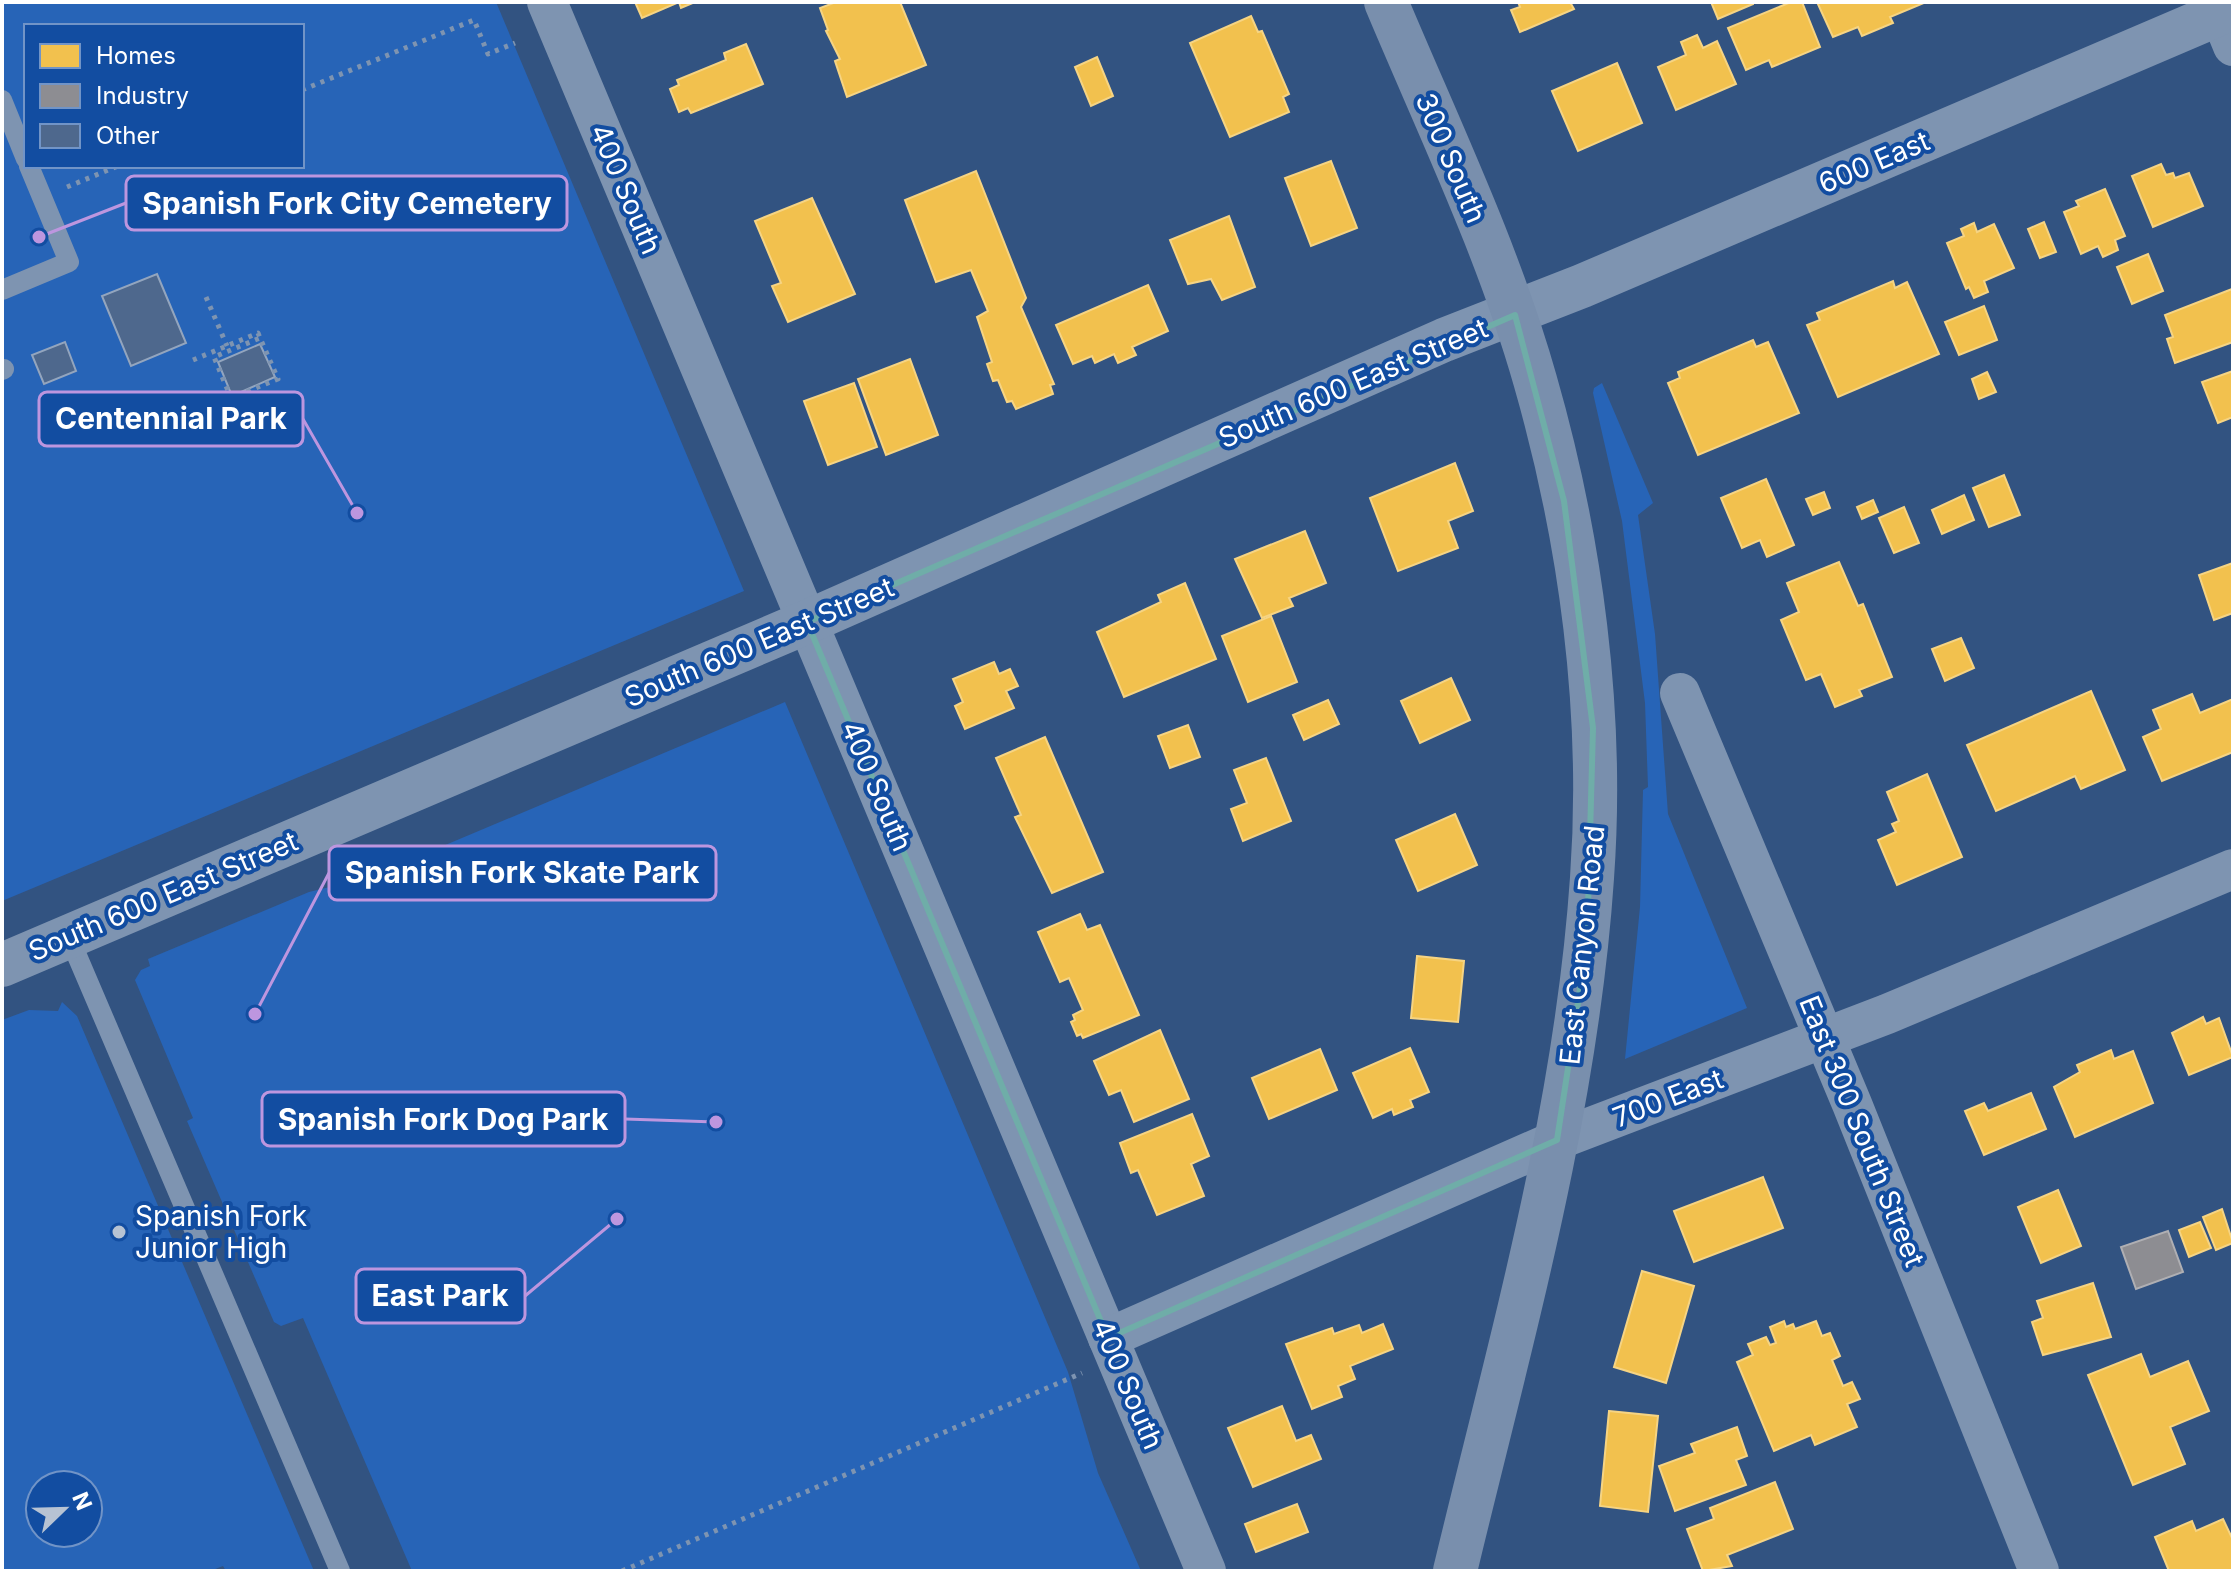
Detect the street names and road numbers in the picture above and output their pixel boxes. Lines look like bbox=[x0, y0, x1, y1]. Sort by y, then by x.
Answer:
street label: 300 South bbox=[1408, 88, 1494, 228]
street label: 400 South bbox=[583, 119, 669, 259]
street label: 600 East bbox=[1813, 123, 1935, 201]
street label: South 600 East Street bbox=[1213, 311, 1493, 455]
street label: South 600 East Street bbox=[619, 570, 899, 714]
street label: 400 South bbox=[834, 716, 920, 856]
street label: South 600 East Street bbox=[23, 824, 303, 968]
street label: East Canyon Road bbox=[1553, 824, 1611, 1066]
street label: East 300 South Street bbox=[1792, 991, 1932, 1271]
street label: 700 East bbox=[1608, 1062, 1728, 1134]
street label: 400 South bbox=[1085, 1314, 1171, 1454]

